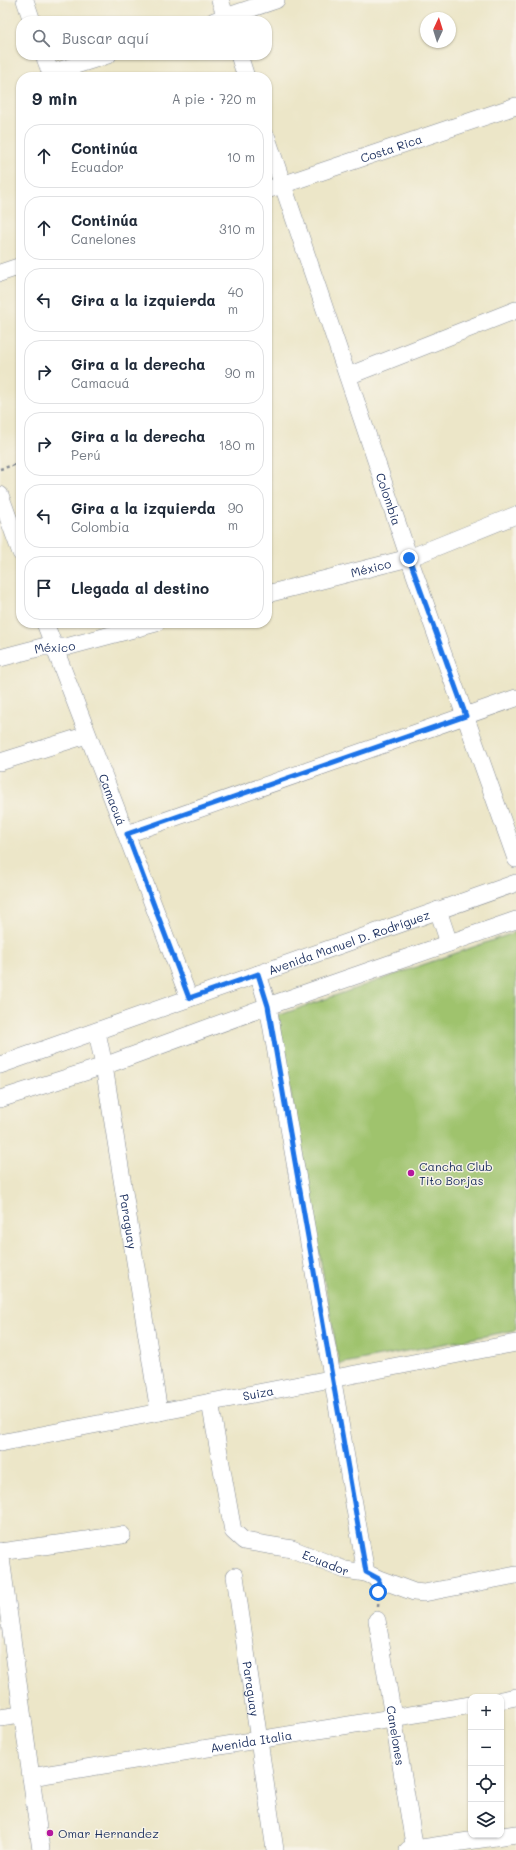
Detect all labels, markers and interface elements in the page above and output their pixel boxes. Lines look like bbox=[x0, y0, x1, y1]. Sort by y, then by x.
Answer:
north arrow bbox=[420, 12, 456, 48]
search box bbox=[16, 16, 272, 60]
icon: search bbox=[30, 27, 52, 49]
text: Buscar aquí bbox=[62, 28, 149, 48]
text: 9 min bbox=[32, 87, 77, 109]
text: A pie · 720 m bbox=[172, 90, 256, 107]
street label: Costa Rica bbox=[358, 130, 424, 166]
text: Continúa bbox=[71, 138, 138, 158]
icon: ahead bbox=[33, 145, 55, 167]
text: 10 m bbox=[227, 148, 255, 165]
text: Ecuador bbox=[71, 158, 124, 175]
text: Continúa bbox=[71, 210, 138, 230]
icon: ahead bbox=[33, 217, 55, 239]
text: 310 m bbox=[219, 220, 255, 237]
text: Canelones bbox=[71, 230, 136, 247]
text: 40 m bbox=[228, 283, 243, 317]
icon: left bbox=[33, 289, 55, 311]
text: Gira a la izquierda bbox=[71, 290, 216, 310]
text: Gira a la derecha bbox=[71, 354, 205, 374]
icon: right bbox=[33, 361, 55, 383]
text: 90 m bbox=[225, 364, 255, 381]
text: Camacuá bbox=[71, 374, 130, 391]
text: Gira a la derecha bbox=[71, 426, 205, 446]
icon: right bbox=[33, 433, 55, 455]
text: 180 m bbox=[219, 436, 255, 453]
text: Perú bbox=[71, 446, 101, 463]
street label: Colombia bbox=[373, 471, 405, 527]
text: Gira a la izquierda bbox=[71, 498, 216, 518]
text: 90 m bbox=[228, 499, 243, 533]
icon: left bbox=[33, 505, 55, 527]
text: Colombia bbox=[71, 518, 130, 535]
route end bbox=[400, 549, 418, 567]
street label: México bbox=[349, 555, 393, 580]
icon: arrive bbox=[33, 577, 55, 599]
text: Llegada al destino bbox=[71, 578, 209, 598]
street label: México bbox=[32, 637, 77, 657]
street label: Camacuá bbox=[96, 771, 130, 828]
street label: Avenida Manuel D. Rodríguez bbox=[266, 906, 432, 978]
place label: Cancha Club Tito Borjas bbox=[419, 1158, 493, 1188]
marker: Cancha Club Tito Borjas bbox=[406, 1168, 416, 1178]
street label: Paraguay bbox=[116, 1193, 141, 1250]
street label: Suiza bbox=[241, 1382, 275, 1404]
street label: Ecuador bbox=[300, 1546, 350, 1578]
route start bbox=[369, 1583, 387, 1601]
street label: Paraguay bbox=[240, 1660, 263, 1717]
map controls bbox=[468, 1694, 504, 1838]
button: + bbox=[468, 1694, 504, 1730]
street label: Canelones bbox=[383, 1704, 409, 1767]
street label: Avenida Italia bbox=[209, 1726, 293, 1756]
button: − bbox=[468, 1730, 504, 1766]
button: locate bbox=[468, 1766, 504, 1802]
button: layers bbox=[468, 1802, 504, 1838]
place label: Omar Hernandez bbox=[58, 1825, 159, 1841]
marker: Omar Hernandez bbox=[45, 1828, 55, 1838]

